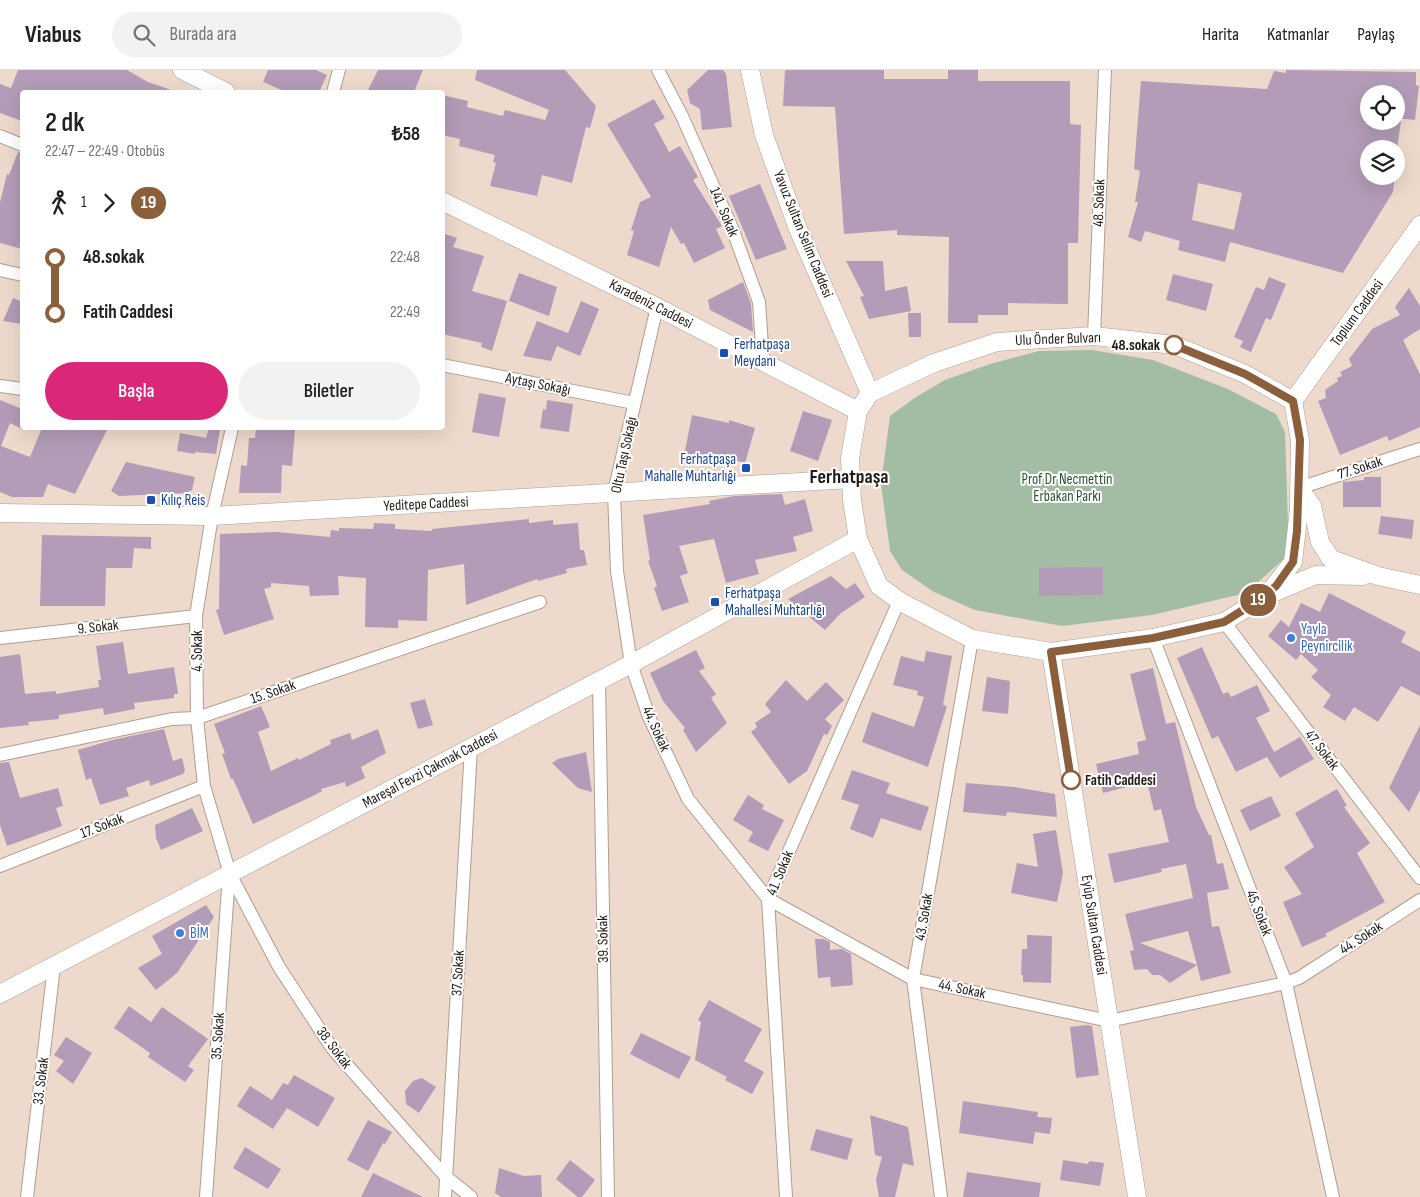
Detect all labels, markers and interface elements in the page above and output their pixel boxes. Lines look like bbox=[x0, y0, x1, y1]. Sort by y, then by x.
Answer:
search box bbox=[112, 12, 462, 57]
text: Viabus bbox=[25, 20, 82, 49]
icon: search bbox=[130, 21, 158, 49]
text: Burada ara bbox=[170, 23, 236, 46]
text: Harita bbox=[1202, 24, 1239, 45]
text: Katmanlar bbox=[1267, 24, 1329, 45]
text: Paylaş bbox=[1357, 24, 1395, 45]
map controls bbox=[1360, 85, 1405, 185]
button: locate bbox=[1360, 85, 1405, 130]
text: 2 dk bbox=[45, 106, 85, 139]
text: ₺58 bbox=[392, 123, 420, 146]
button: layers bbox=[1360, 140, 1405, 185]
text: 22:47 – 22:49 · Otobüs bbox=[45, 142, 165, 161]
street label: Yavuz Sultan Selim Caddesi bbox=[769, 168, 837, 301]
street label: 48. Sokak bbox=[1089, 178, 1109, 227]
street label: 141. Sokak bbox=[705, 184, 743, 240]
icon: walk bbox=[45, 189, 73, 217]
icon: forward bbox=[95, 189, 123, 217]
text: 19 bbox=[141, 192, 156, 213]
text: 1 bbox=[81, 193, 87, 212]
text: 48.sokak bbox=[83, 246, 144, 269]
text: 22:48 bbox=[390, 248, 420, 267]
street label: Karadeniz Caddesi bbox=[606, 275, 696, 333]
street label: Toplum Caddesi bbox=[1326, 276, 1388, 350]
text: Fatih Caddesi bbox=[83, 301, 173, 324]
text: 22:49 bbox=[390, 303, 420, 322]
street label: Ulu Önder Bulvarı bbox=[1015, 328, 1101, 350]
place label: Ferhatpaşa Meydanı bbox=[734, 335, 790, 371]
marker: 48.sokak bbox=[1164, 335, 1184, 355]
place label: 48.sokak bbox=[1112, 336, 1161, 355]
marker: Ferhatpaşa Meydanı bbox=[718, 347, 730, 359]
button: Başla bbox=[45, 362, 228, 420]
button: Biletler bbox=[238, 362, 420, 420]
street label: Aytaşı Sokağı bbox=[503, 368, 572, 400]
street label: Oltu Taşı Sokağı bbox=[607, 415, 641, 495]
place label: Ferhatpaşa Mahalle Muhtarlığı bbox=[644, 450, 736, 486]
street label: 77. Sokak bbox=[1335, 452, 1385, 484]
marker: Ferhatpaşa Mahalle Muhtarlığı bbox=[740, 462, 752, 474]
district label: Ferhatpaşa bbox=[809, 465, 889, 489]
park label: Prof Dr Necmettin Erbakan Parkı bbox=[1022, 470, 1112, 506]
place label: Kılıç Reis bbox=[161, 491, 205, 510]
street label: Yeditepe Caddesi bbox=[383, 492, 469, 516]
marker: Kılıç Reis bbox=[145, 494, 157, 506]
place label: Ferhatpaşa Mahallesi Muhtarlığı bbox=[725, 584, 825, 620]
line badge: 19 bbox=[1236, 584, 1280, 616]
text: 19 bbox=[1250, 589, 1266, 610]
marker: Ferhatpaşa Mahallesi Muhtarlığı bbox=[709, 596, 721, 608]
street label: 9. Sokak bbox=[76, 615, 120, 639]
place label: Yayla Peynircilik bbox=[1301, 620, 1353, 656]
street label: 4. Sokak bbox=[188, 630, 207, 672]
marker: Yayla Peynircilik bbox=[1285, 632, 1297, 644]
street label: 15. Sokak bbox=[248, 675, 298, 709]
street label: 44. Sokak bbox=[638, 703, 674, 755]
street label: Mareşal Fevzi Çakmak Caddesi bbox=[359, 725, 501, 813]
street label: 47. Sokak bbox=[1301, 726, 1344, 774]
marker: Fatih Caddesi bbox=[1061, 770, 1081, 790]
place label: Fatih Caddesi bbox=[1085, 771, 1156, 790]
street label: 17. Sokak bbox=[78, 809, 127, 843]
street label: 41. Sokak bbox=[762, 847, 798, 898]
street label: Eyüp Sultan Caddesi bbox=[1077, 874, 1111, 977]
street label: 45. Sokak bbox=[1242, 887, 1276, 939]
street label: 43. Sokak bbox=[911, 892, 938, 942]
street label: 39. Sokak bbox=[593, 915, 613, 963]
street label: 44. Sokak bbox=[1336, 917, 1386, 959]
place label: BİM bbox=[190, 924, 209, 943]
marker: BİM bbox=[174, 927, 186, 939]
street label: 37. Sokak bbox=[447, 949, 469, 996]
street label: 44. Sokak bbox=[937, 975, 988, 1003]
street label: 35. Sokak bbox=[207, 1011, 229, 1060]
street label: 38. Sokak bbox=[312, 1023, 356, 1073]
street label: 33. Sokak bbox=[29, 1056, 53, 1106]

